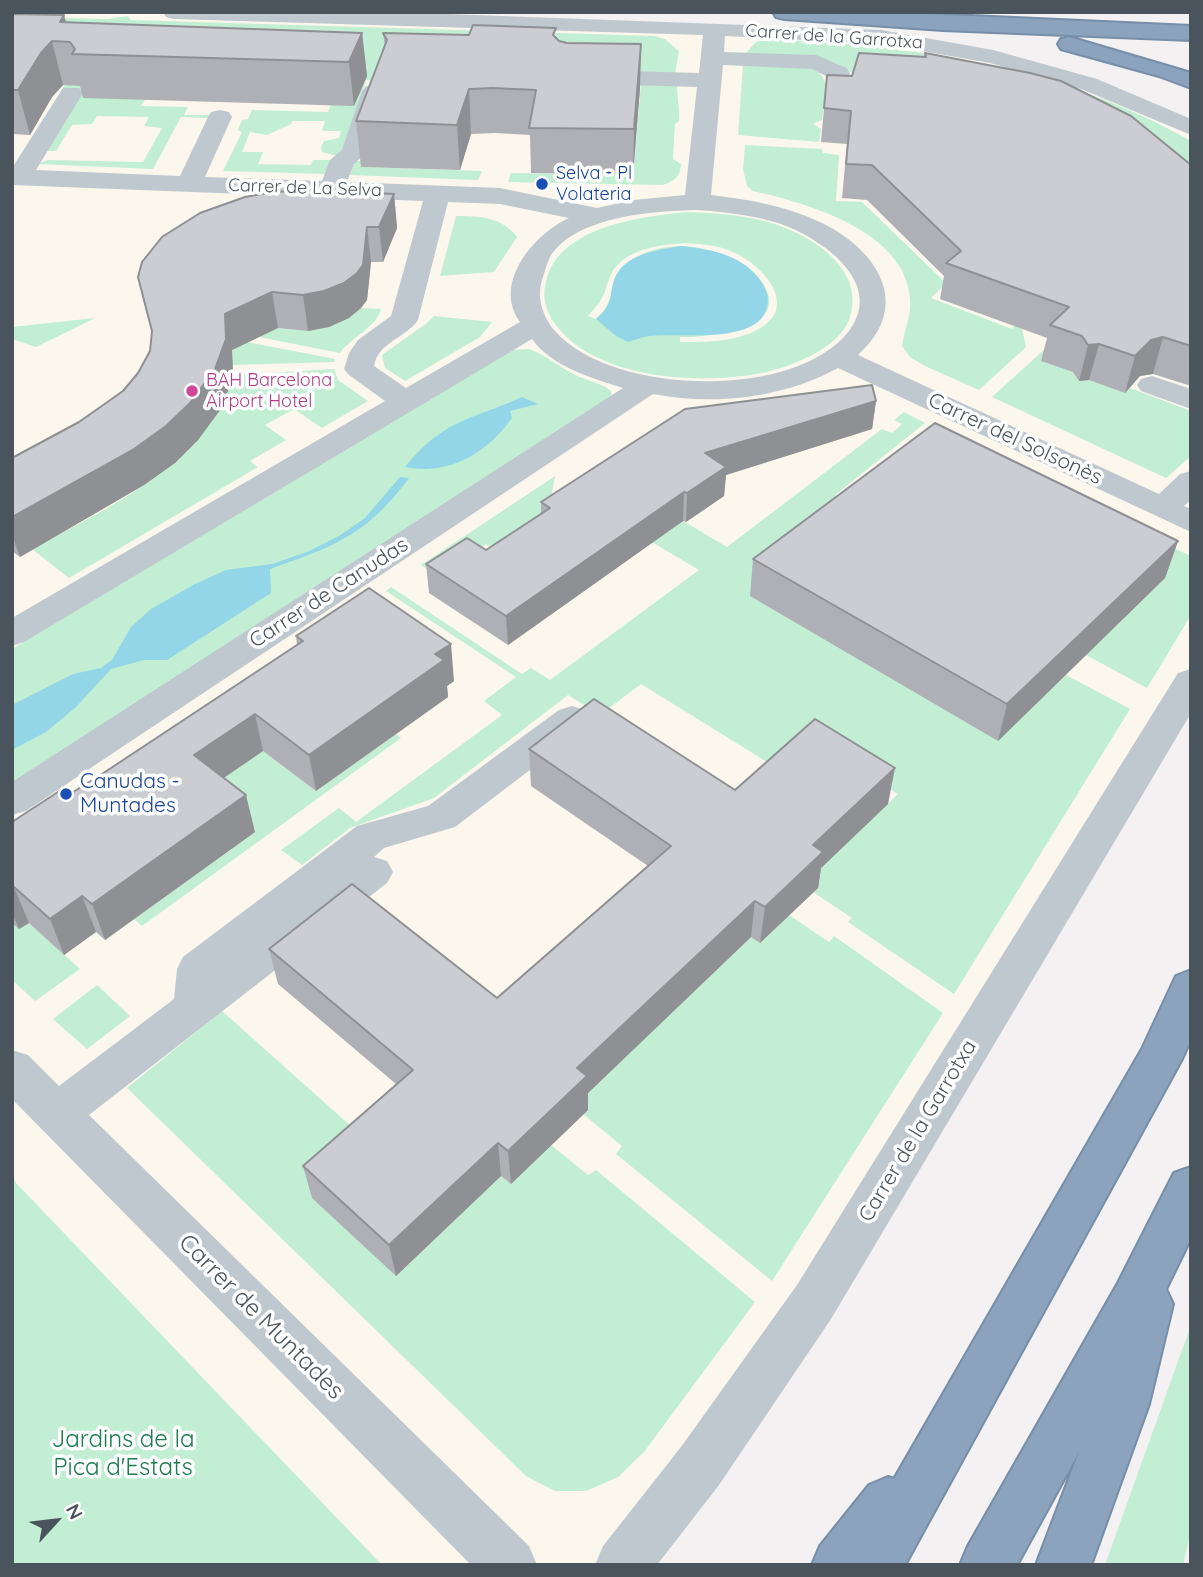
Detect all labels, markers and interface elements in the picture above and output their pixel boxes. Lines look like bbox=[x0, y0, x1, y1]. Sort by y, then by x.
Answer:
street label: Carrer de la Garrotxa bbox=[745, 20, 923, 54]
place label: Selva - Pl Volateria bbox=[556, 163, 632, 206]
street label: Carrer de La Selva bbox=[228, 175, 382, 201]
marker: Selva - Pl Volateria bbox=[534, 176, 550, 192]
place label: BAH Barcelona Airport Hotel bbox=[206, 370, 332, 412]
marker: BAH Barcelona Airport Hotel bbox=[184, 383, 200, 399]
street label: Carrer del Solsonès bbox=[924, 388, 1106, 490]
street label: Carrer de Canudas bbox=[245, 532, 413, 654]
place label: Canudas - Muntades bbox=[80, 769, 180, 819]
marker: Canudas - Muntades bbox=[58, 786, 74, 802]
street label: Carrer de la Garrotxa bbox=[854, 1036, 982, 1226]
street label: Carrer de Muntades bbox=[172, 1228, 350, 1406]
park label: Jardins de la Pica d'Estats bbox=[51, 1426, 195, 1482]
north arrow bbox=[21, 1486, 91, 1556]
text: N bbox=[61, 1500, 89, 1523]

